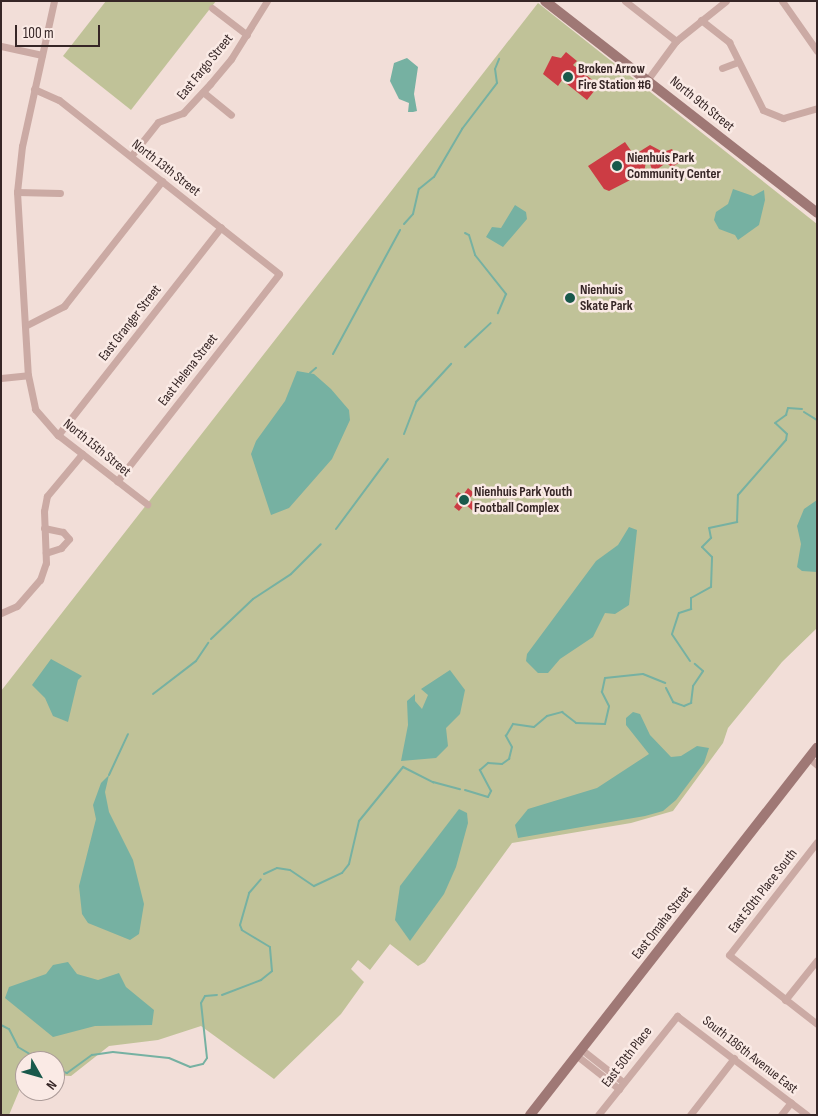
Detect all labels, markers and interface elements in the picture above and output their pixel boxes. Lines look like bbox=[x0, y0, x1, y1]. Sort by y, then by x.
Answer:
scale bar bbox=[18, 15, 102, 47]
text: 100 m bbox=[23, 24, 54, 43]
street label: East Fargo Street bbox=[173, 31, 237, 103]
place label: Broken Arrow Fire Station #6 bbox=[578, 61, 651, 94]
marker: Broken Arrow Fire Station #6 bbox=[562, 71, 574, 83]
street label: North 9th Street bbox=[666, 73, 738, 135]
street label: North 13th Street bbox=[128, 136, 204, 200]
place label: Nienhuis Park Community Center bbox=[627, 150, 721, 182]
marker: Nienhuis Park Community Center bbox=[611, 160, 623, 172]
street label: East Granger Street bbox=[95, 282, 165, 364]
place label: Nienhuis Skate Park bbox=[580, 282, 633, 314]
marker: Nienhuis Skate Park bbox=[564, 292, 576, 304]
street label: East Helena Street bbox=[155, 331, 221, 409]
street label: North 15th Street bbox=[60, 416, 134, 480]
place label: Nienhuis Park Youth Football Complex bbox=[474, 484, 572, 516]
marker: Nienhuis Park Youth Football Complex bbox=[458, 494, 470, 506]
street label: East 50th Place South bbox=[725, 846, 801, 936]
street label: East Omaha Street bbox=[629, 884, 695, 962]
street label: South 186th Avenue East bbox=[699, 1013, 801, 1097]
street label: East 50th Place bbox=[598, 1024, 656, 1090]
north arrow bbox=[15, 1051, 65, 1101]
text: N bbox=[42, 1077, 60, 1093]

